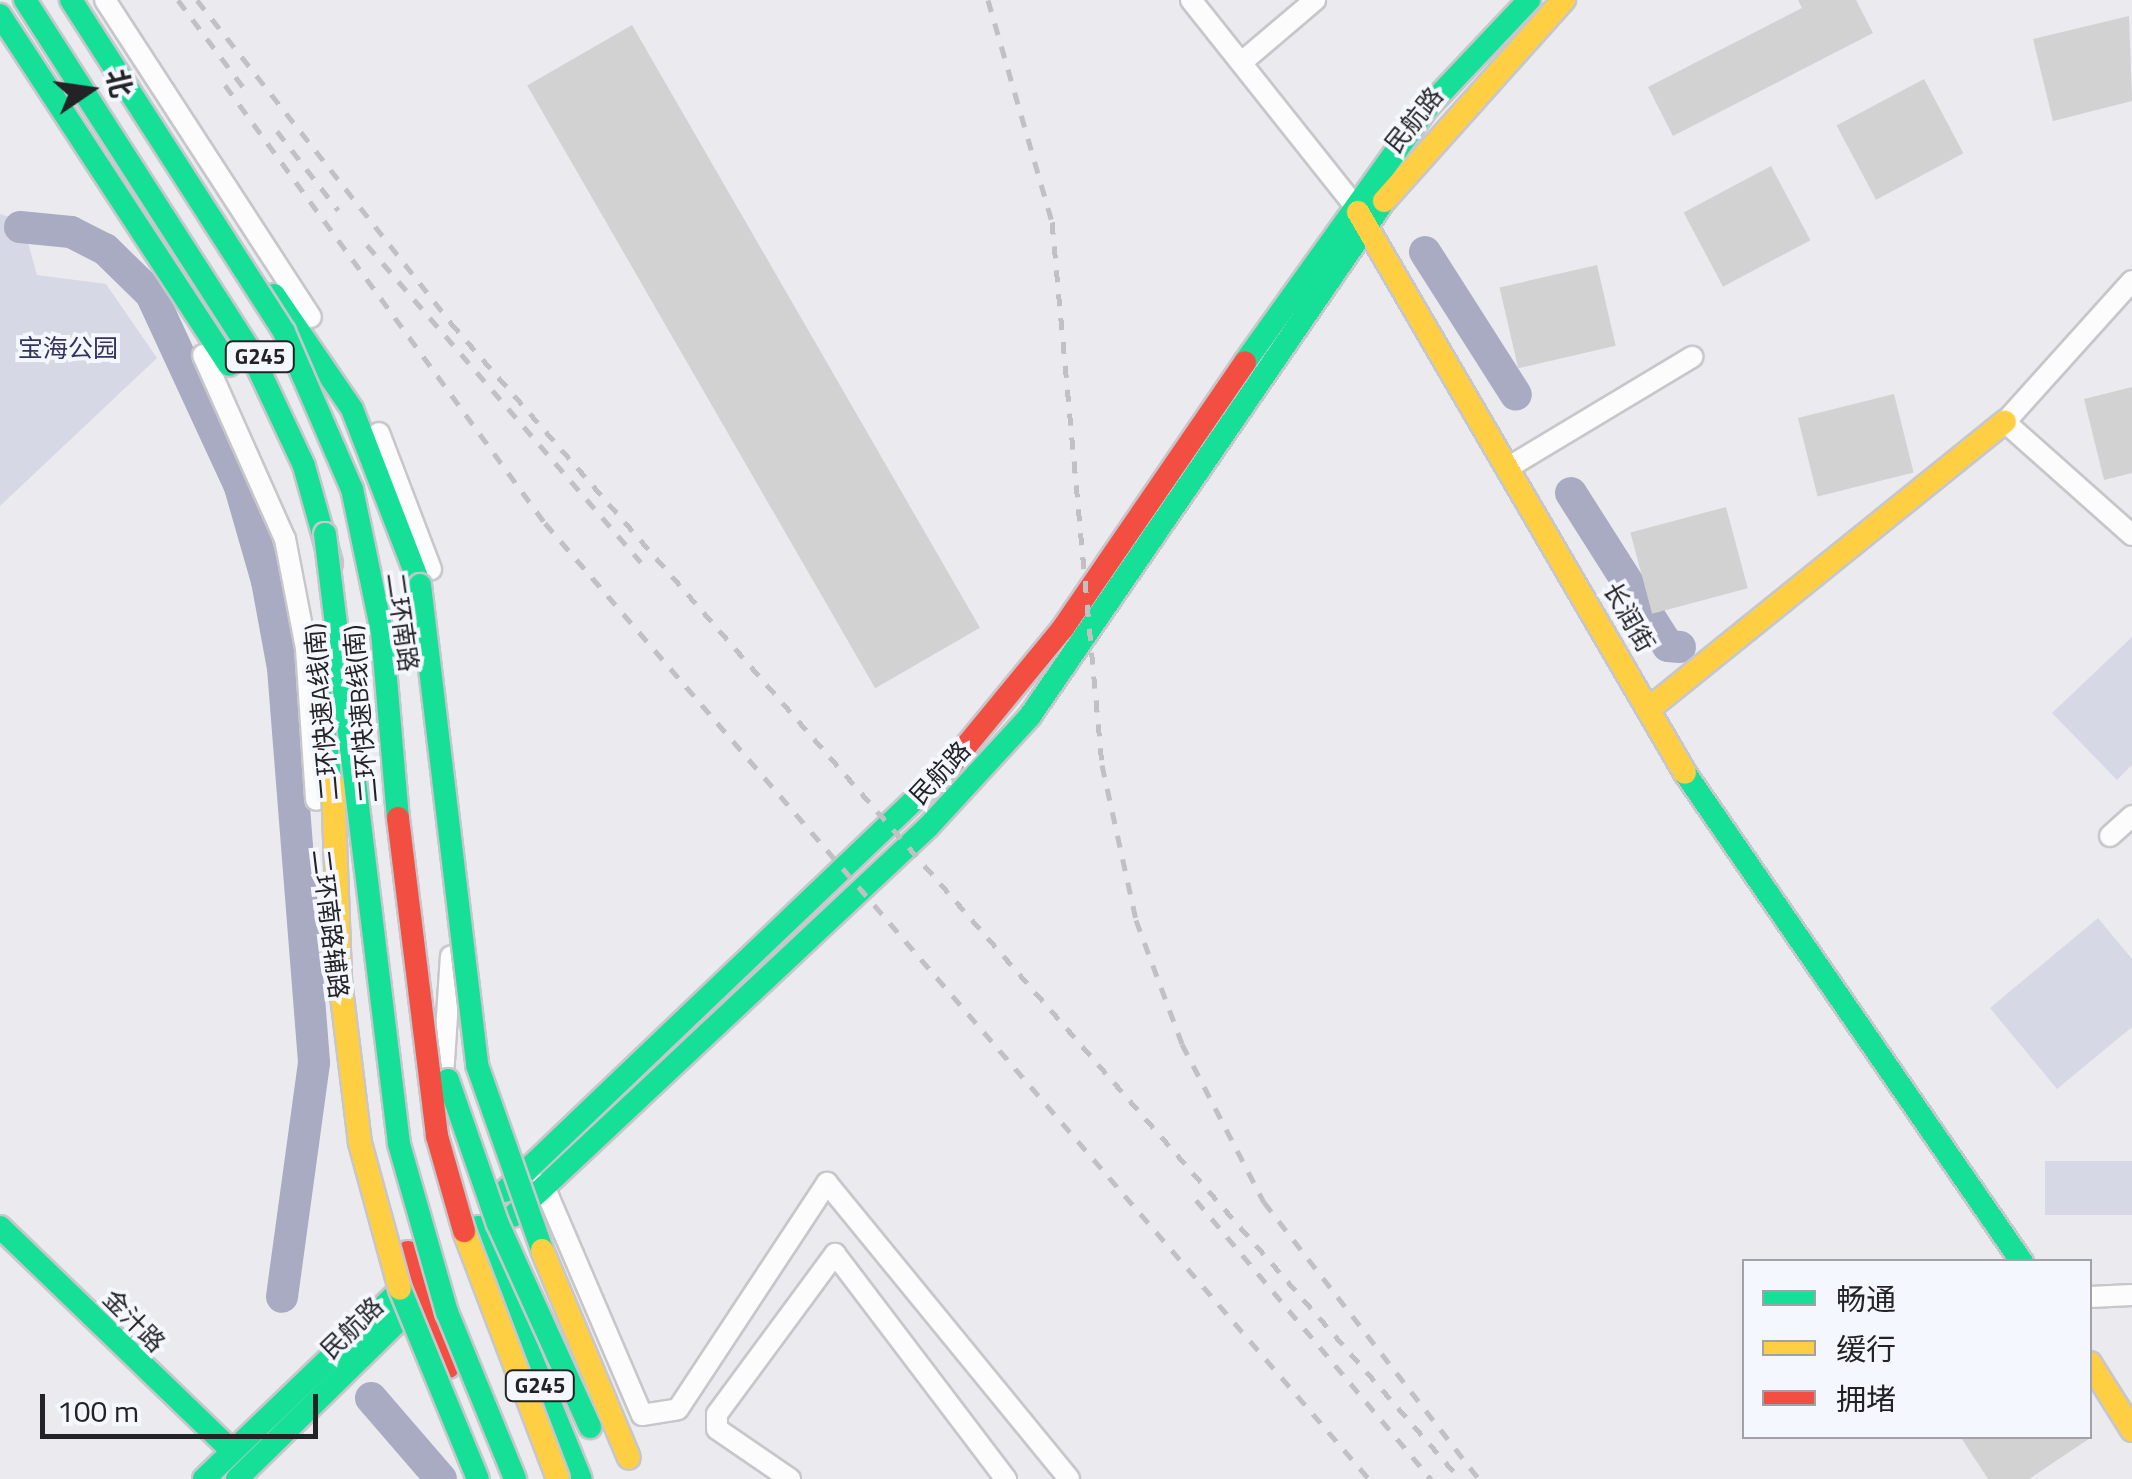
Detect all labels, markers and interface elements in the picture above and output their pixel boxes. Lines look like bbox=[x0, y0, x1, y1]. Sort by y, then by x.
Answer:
north arrow bbox=[40, 40, 140, 140]
text: 北 bbox=[96, 65, 144, 102]
street label: 民航路 bbox=[1379, 81, 1449, 159]
park label: 宝海公园 bbox=[18, 333, 118, 363]
road number: G245 bbox=[222, 340, 298, 374]
street label: 二环南路 bbox=[380, 570, 424, 674]
street label: 长润街 bbox=[1597, 577, 1661, 657]
street label: 二环快速A线(南) bbox=[299, 622, 345, 802]
street label: 二环快速B线(南) bbox=[338, 624, 384, 804]
street label: 民航路 bbox=[903, 735, 977, 811]
street label: 二环南路辅路 bbox=[306, 848, 354, 1000]
legend bbox=[1742, 1259, 2092, 1439]
text: 畅通 bbox=[1836, 1276, 1896, 1322]
street label: 金汁路 bbox=[97, 1284, 171, 1358]
street label: 民航路 bbox=[315, 1291, 389, 1365]
text: 缓行 bbox=[1836, 1326, 1896, 1372]
road number: G245 bbox=[502, 1369, 578, 1403]
scale bar bbox=[45, 1374, 322, 1436]
text: 拥堵 bbox=[1836, 1376, 1896, 1422]
text: 100 m bbox=[57, 1388, 139, 1434]

